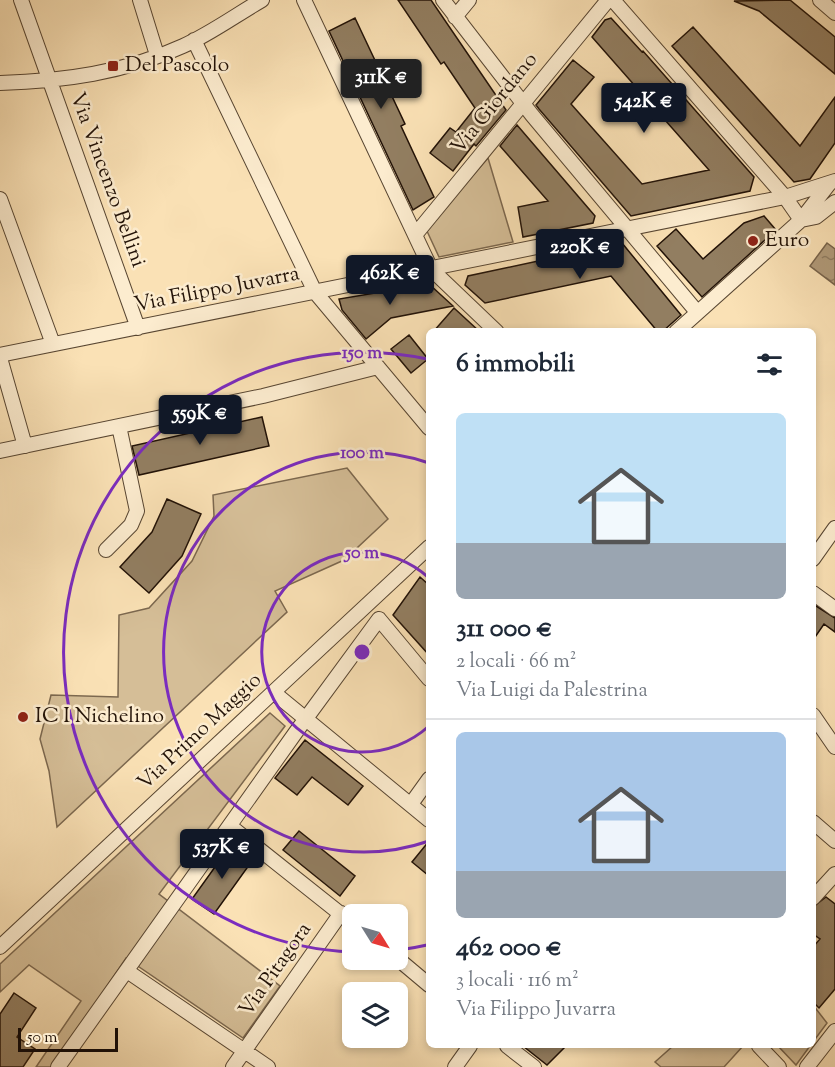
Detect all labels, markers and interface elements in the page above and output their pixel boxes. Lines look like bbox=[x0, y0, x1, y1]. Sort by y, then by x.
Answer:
street label: Via Giordano bbox=[444, 47, 546, 161]
place label: Del Pascolo bbox=[125, 51, 229, 81]
marker: Del Pascolo bbox=[106, 59, 120, 73]
pin: 311K € bbox=[332, 59, 430, 110]
text: 311K € bbox=[355, 64, 407, 93]
pin: 542K € bbox=[595, 83, 693, 134]
street label: Via Vincenzo Bellini bbox=[61, 88, 153, 272]
text: 542K € bbox=[615, 88, 673, 117]
place label: Euro bbox=[765, 226, 809, 256]
pin: 220K € bbox=[531, 229, 629, 280]
text: 220K € bbox=[550, 234, 610, 263]
marker: Euro bbox=[746, 234, 760, 248]
pin: 462K € bbox=[341, 255, 439, 306]
street label: Via Filippo Juvarra bbox=[132, 259, 303, 321]
text: 462K € bbox=[360, 260, 420, 289]
text: 150 m bbox=[342, 341, 382, 367]
text: 6 immobili bbox=[456, 346, 575, 383]
icon: filters bbox=[753, 348, 786, 381]
pin: 559K € bbox=[151, 395, 249, 446]
text: 559K € bbox=[173, 400, 227, 429]
text: 100 m bbox=[340, 441, 384, 467]
icon: home bbox=[567, 452, 675, 560]
text: 50 m bbox=[343, 541, 379, 567]
text: 311 000 € bbox=[456, 611, 553, 648]
centre of rings bbox=[352, 642, 372, 662]
text: 2 locali · 66 m² bbox=[456, 648, 576, 677]
street label: Via Primo Maggio bbox=[131, 666, 269, 798]
text: Via Luigi da Palestrina bbox=[456, 677, 648, 706]
place label: IC I Nichelino bbox=[35, 702, 164, 732]
marker: IC I Nichelino bbox=[16, 710, 30, 724]
icon: home bbox=[567, 771, 675, 879]
pin: 537K € bbox=[173, 829, 271, 880]
text: 537K € bbox=[194, 834, 250, 863]
north arrow bbox=[342, 904, 408, 970]
map controls bbox=[342, 904, 408, 1048]
street label: Via Pitagora bbox=[232, 916, 320, 1023]
text: 462 000 € bbox=[456, 930, 562, 967]
text: 3 locali · 116 m² bbox=[456, 967, 579, 996]
button: layers bbox=[342, 982, 408, 1048]
text: Via Filippo Juvarra bbox=[456, 996, 616, 1025]
scale bar bbox=[18, 1025, 118, 1052]
text: 50 m bbox=[27, 1027, 58, 1050]

